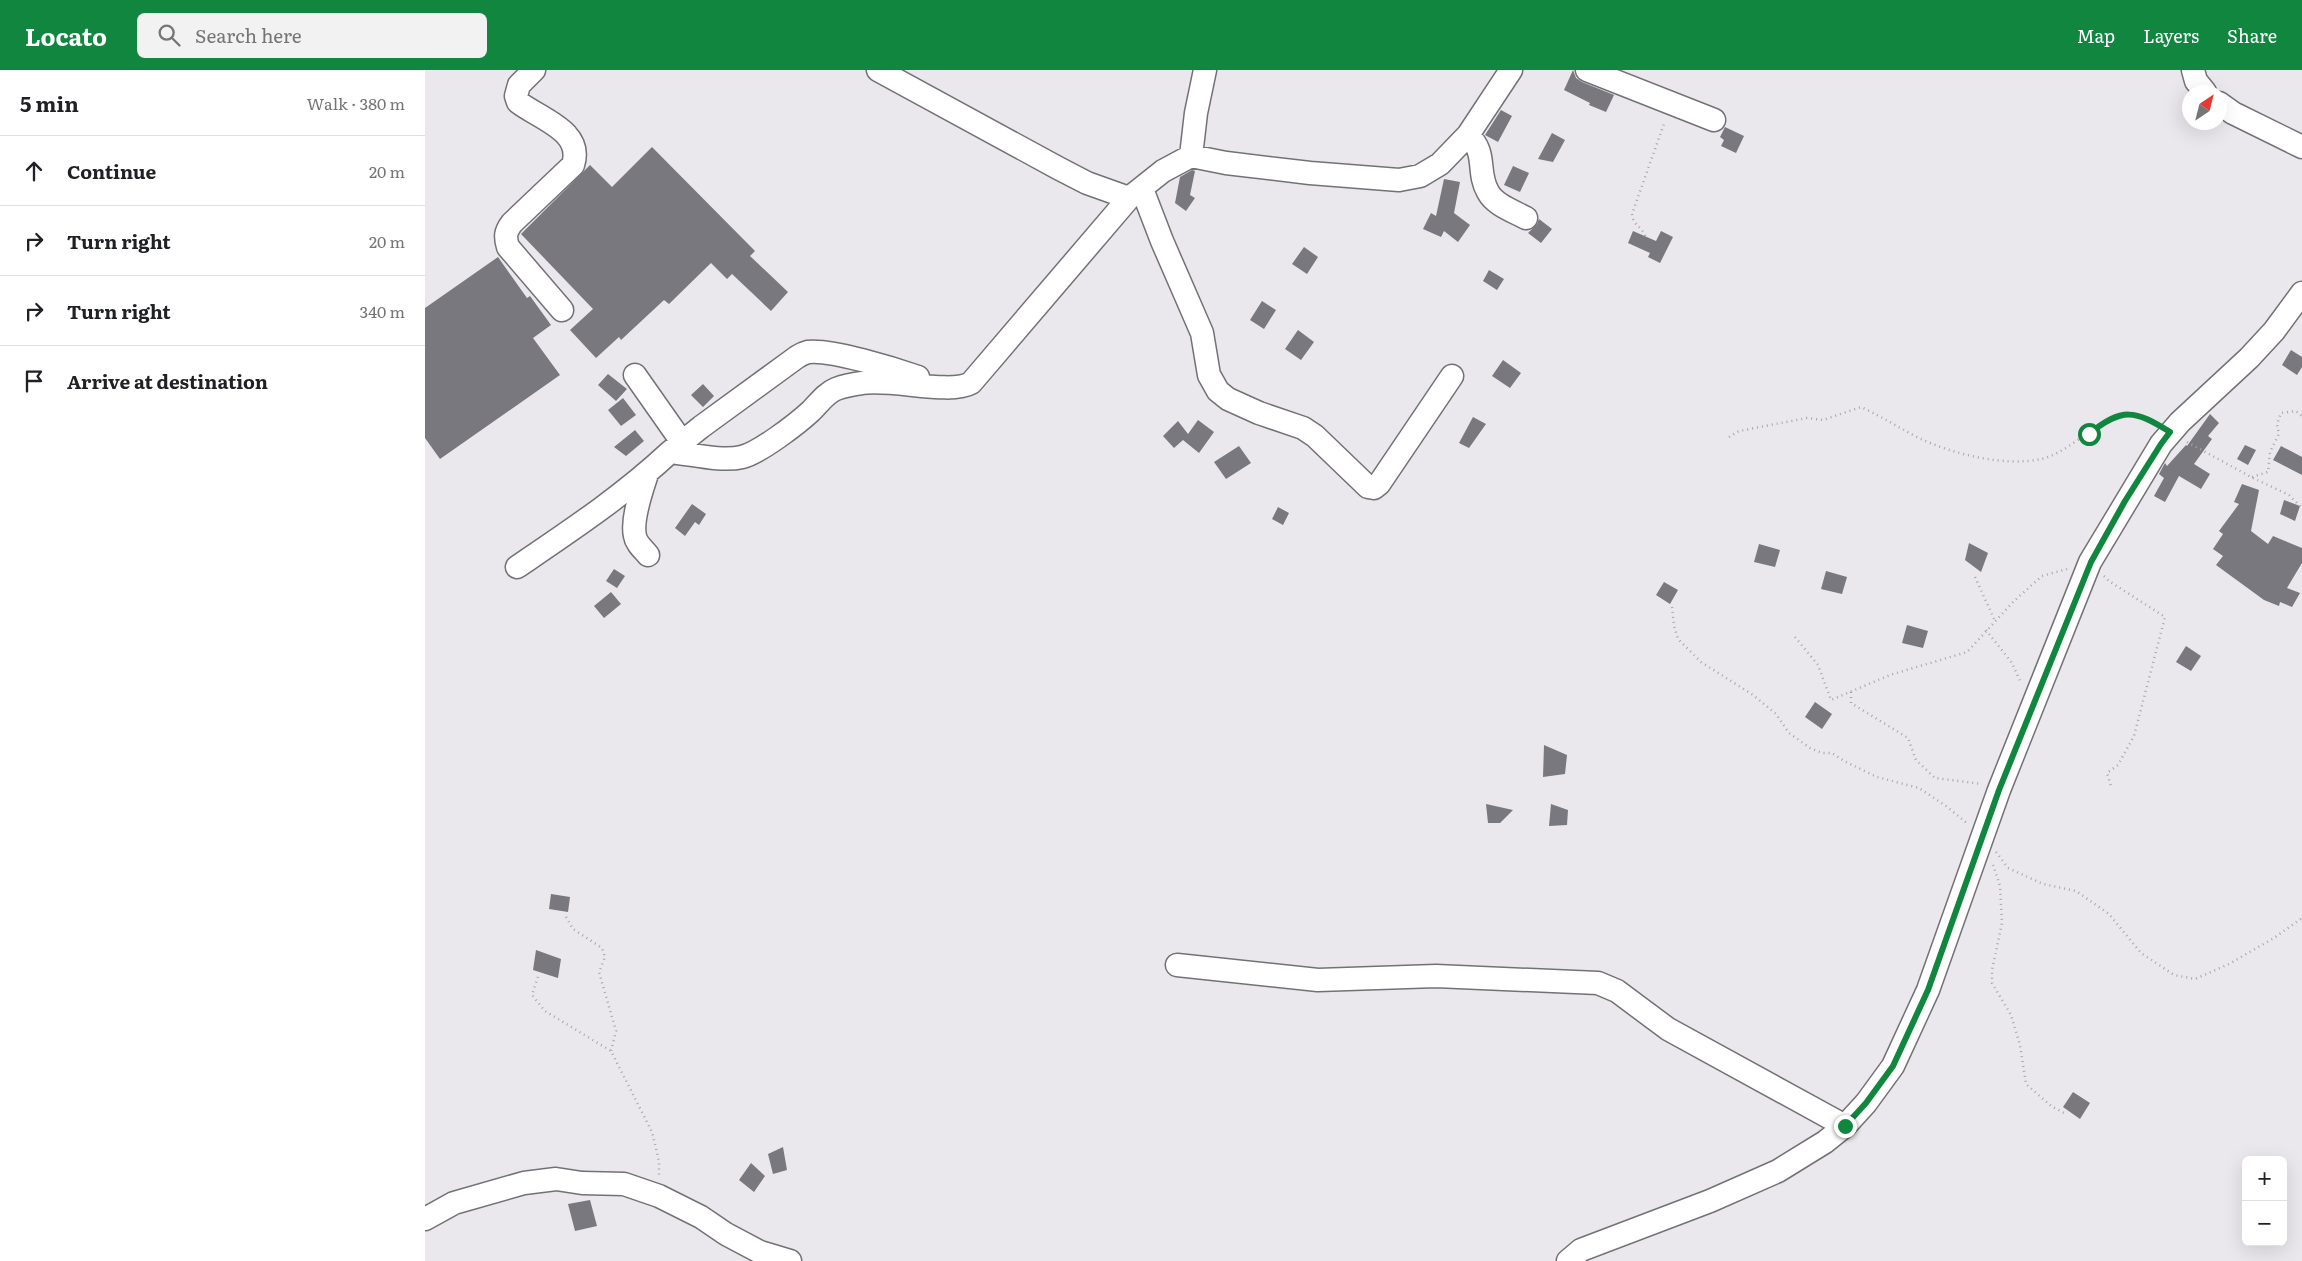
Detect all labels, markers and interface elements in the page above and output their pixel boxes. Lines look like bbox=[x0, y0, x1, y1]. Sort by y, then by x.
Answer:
search box bbox=[137, 13, 487, 58]
text: Locato bbox=[25, 18, 107, 53]
icon: search bbox=[155, 21, 183, 49]
text: Search here bbox=[195, 21, 302, 49]
text: Map bbox=[2077, 22, 2115, 49]
text: Layers bbox=[2143, 22, 2199, 49]
text: Share bbox=[2227, 22, 2277, 49]
north arrow bbox=[2182, 85, 2227, 130]
text: 5 min bbox=[20, 87, 79, 118]
text: Walk · 380 m bbox=[307, 91, 405, 115]
icon: ahead bbox=[20, 157, 48, 185]
text: Continue bbox=[67, 157, 156, 185]
text: 20 m bbox=[369, 159, 405, 183]
icon: right bbox=[20, 227, 48, 255]
text: Turn right bbox=[67, 227, 171, 255]
text: 20 m bbox=[369, 229, 405, 253]
icon: right bbox=[20, 297, 48, 325]
text: Turn right bbox=[67, 297, 171, 325]
text: 340 m bbox=[360, 299, 405, 323]
icon: arrive bbox=[20, 367, 48, 395]
text: Arrive at destination bbox=[67, 367, 268, 395]
route start bbox=[2078, 423, 2101, 446]
route end bbox=[1834, 1115, 1857, 1138]
map controls bbox=[2242, 1156, 2287, 1246]
button: + bbox=[2242, 1156, 2287, 1201]
button: − bbox=[2242, 1201, 2287, 1246]

